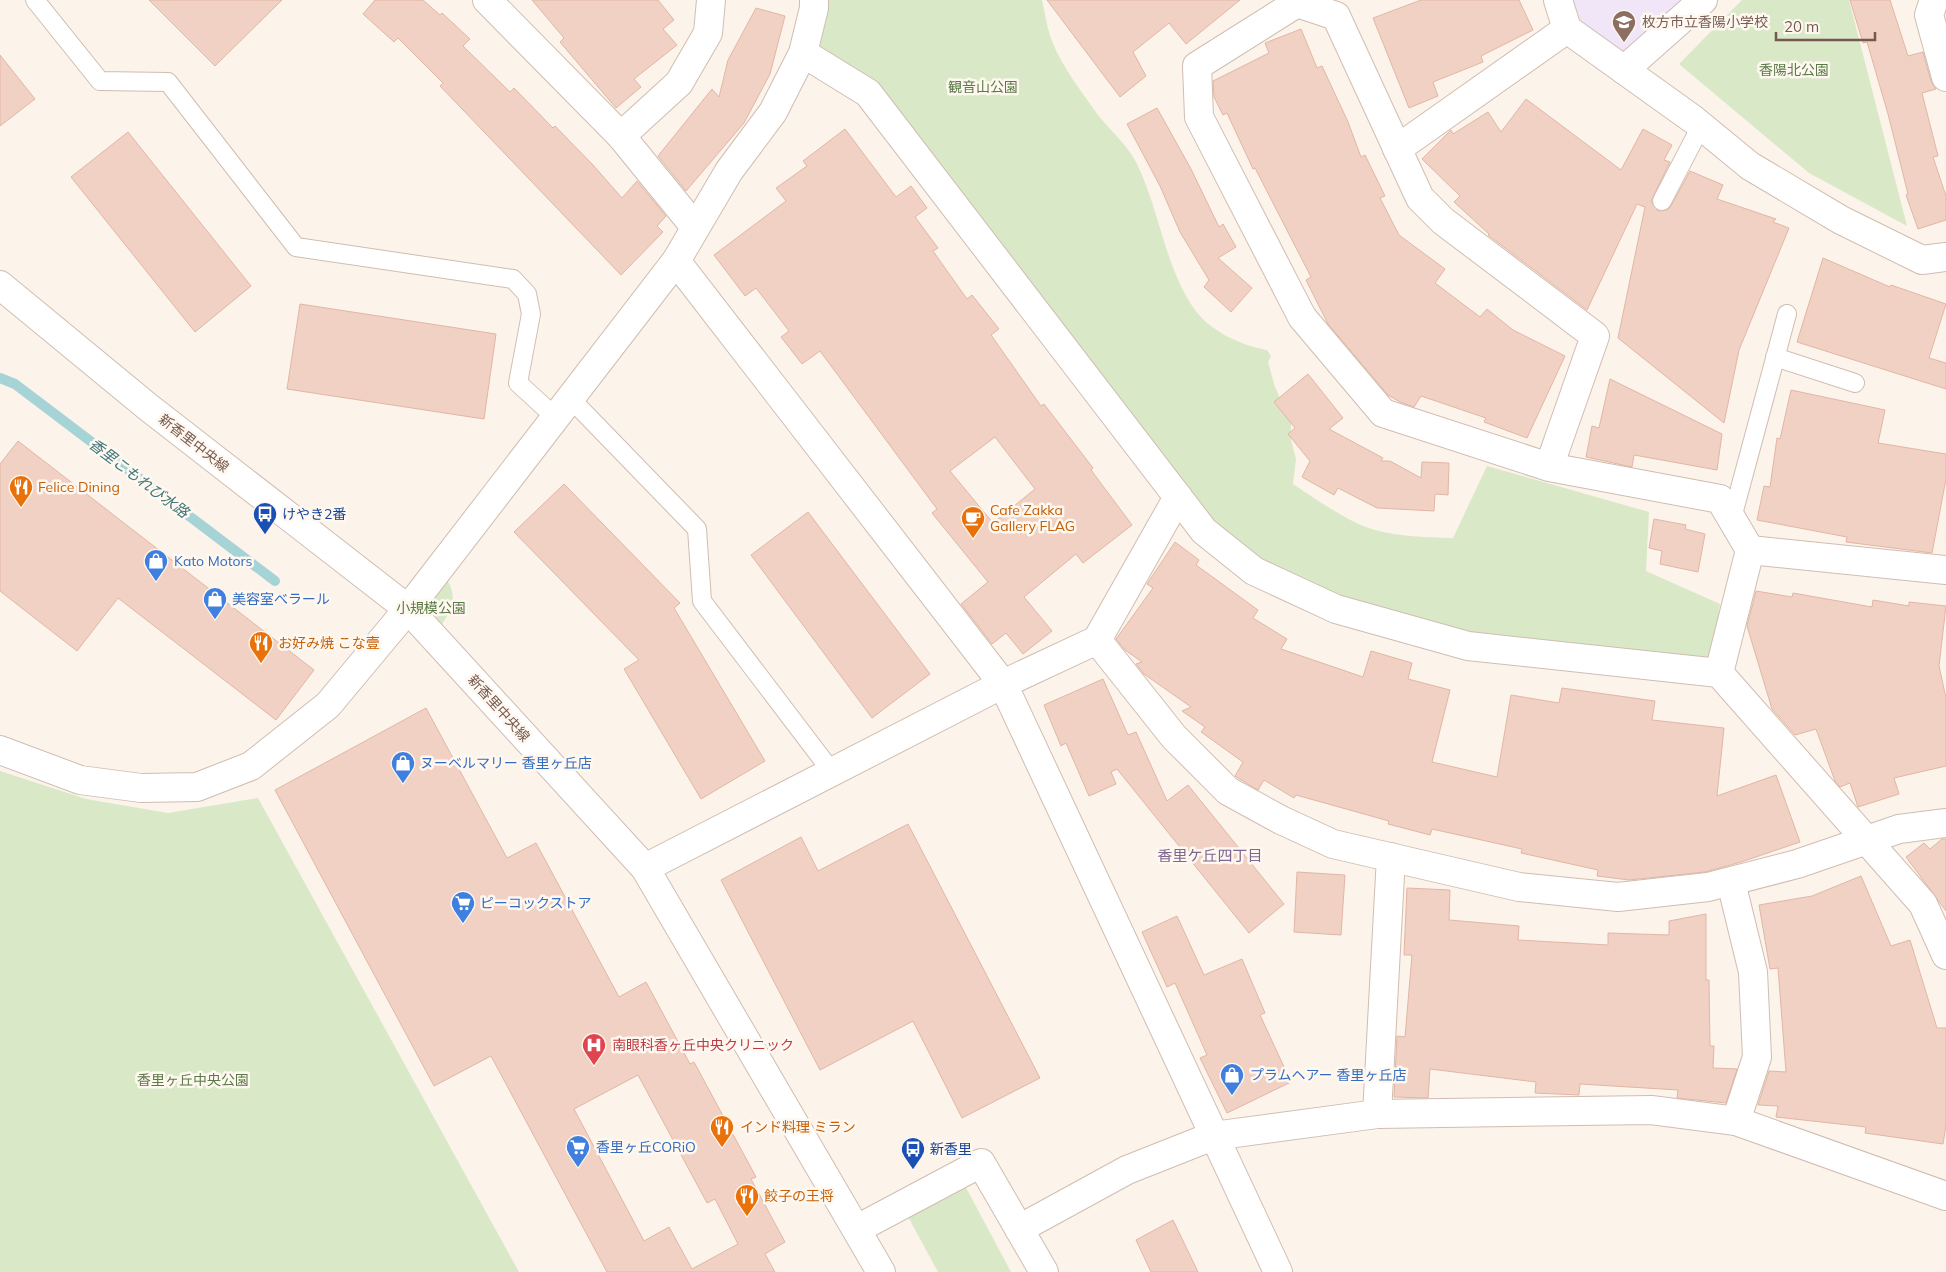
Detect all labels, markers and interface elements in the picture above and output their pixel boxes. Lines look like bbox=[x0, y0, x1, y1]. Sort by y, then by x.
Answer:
school or university icon: 枚方市立香陽小学校 bbox=[1611, 9, 1637, 43]
scale bar bbox=[1776, 10, 1875, 42]
place label: 枚方市立香陽小学校 bbox=[1642, 13, 1768, 31]
text: 20 m bbox=[1784, 17, 1819, 36]
park label: 香陽北公園 bbox=[1759, 61, 1829, 79]
park label: 観音山公園 bbox=[948, 78, 1018, 96]
street label: 新香里中央線 bbox=[155, 410, 233, 476]
water label: 香里こもれび水路 bbox=[85, 434, 194, 523]
restaurant icon: Felice Dining bbox=[8, 474, 34, 508]
place label: Felice Dining bbox=[38, 478, 120, 496]
bus stop icon: けやき2番 bbox=[252, 501, 278, 535]
place label: Cafe Zakka Gallery FLAG bbox=[990, 501, 1075, 535]
place label: けやき2番 bbox=[282, 505, 346, 523]
cafe icon: Cafe Zakka Gallery FLAG bbox=[960, 505, 986, 539]
shop icon: Kato Motors bbox=[143, 548, 169, 582]
place label: Kato Motors bbox=[174, 552, 253, 570]
shop icon: 美容室べラール bbox=[202, 586, 228, 620]
place label: 美容室べラール bbox=[232, 590, 330, 608]
park label: 小規模公園 bbox=[396, 599, 466, 617]
restaurant icon: お好み焼 こな壹 bbox=[248, 630, 274, 664]
place label: お好み焼 こな壹 bbox=[278, 634, 380, 652]
street label: 新香里中央線 bbox=[464, 671, 534, 745]
shop icon: ヌーベルマリー 香里ヶ丘店 bbox=[390, 750, 416, 784]
place label: ヌーベルマリー 香里ヶ丘店 bbox=[420, 754, 592, 772]
district label: 香里ケ丘四丁目 bbox=[1157, 846, 1263, 865]
supermarket icon: ピーコックストア bbox=[450, 890, 476, 924]
place label: ピーコックストア bbox=[480, 894, 592, 912]
hospital icon: 南眼科香ヶ丘中央クリニック bbox=[581, 1032, 607, 1066]
place label: 南眼科香ヶ丘中央クリニック bbox=[612, 1036, 794, 1054]
shop icon: プラムヘアー 香里ヶ丘店 bbox=[1219, 1062, 1245, 1096]
place label: プラムヘアー 香里ヶ丘店 bbox=[1250, 1066, 1406, 1084]
park label: 香里ヶ丘中央公園 bbox=[137, 1071, 249, 1089]
restaurant icon: インド料理 ミラン bbox=[709, 1114, 735, 1148]
place label: インド料理 ミラン bbox=[740, 1118, 856, 1136]
supermarket icon: 香里ヶ丘CORiO bbox=[565, 1134, 591, 1168]
bus stop icon: 新香里 bbox=[900, 1136, 926, 1170]
place label: 香里ヶ丘CORiO bbox=[596, 1138, 696, 1156]
place label: 新香里 bbox=[930, 1140, 972, 1158]
restaurant icon: 餃子の王将 bbox=[734, 1183, 760, 1217]
place label: 餃子の王将 bbox=[764, 1187, 834, 1205]

